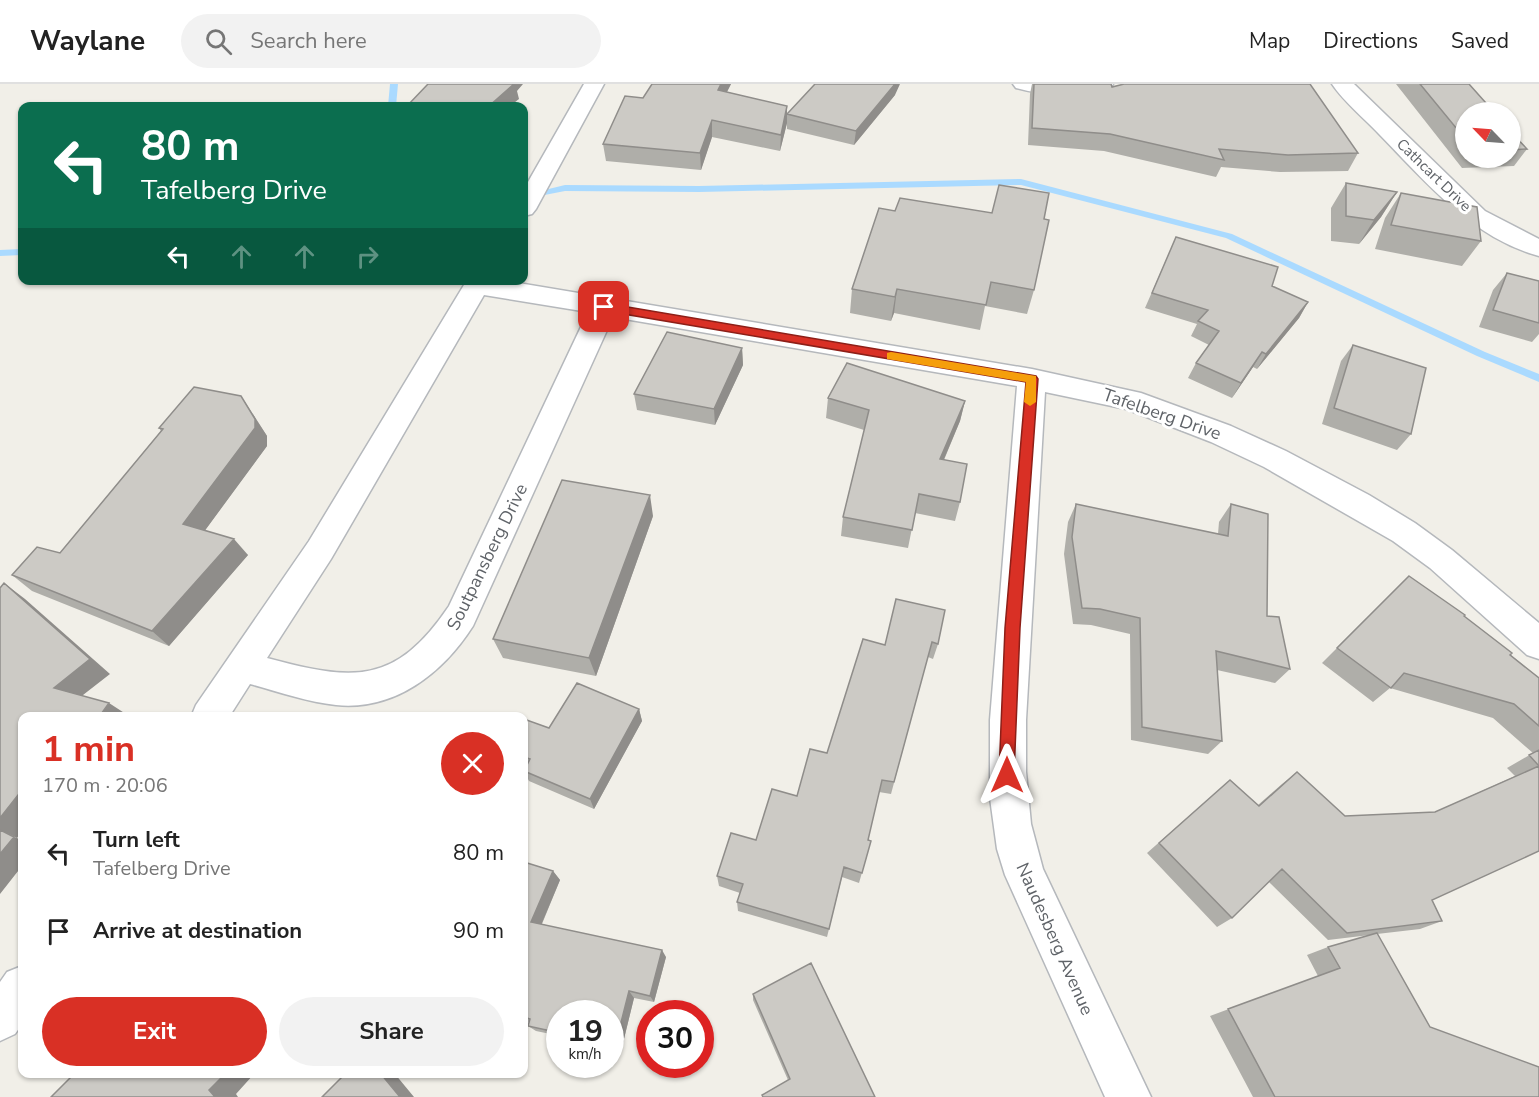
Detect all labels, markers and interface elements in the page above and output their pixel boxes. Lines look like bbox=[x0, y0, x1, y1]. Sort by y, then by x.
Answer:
search box bbox=[181, 14, 601, 68]
text: Waylane bbox=[30, 22, 145, 60]
icon: search bbox=[202, 25, 235, 58]
text: Search here bbox=[250, 26, 367, 56]
text: Map bbox=[1249, 27, 1290, 55]
text: Directions bbox=[1323, 27, 1418, 55]
text: Saved bbox=[1451, 27, 1509, 55]
north arrow bbox=[1455, 102, 1521, 168]
map controls bbox=[1455, 102, 1521, 168]
text: 80 m bbox=[141, 118, 240, 175]
icon: left bbox=[42, 126, 120, 204]
street label: Cathcart Drive bbox=[1392, 134, 1476, 216]
text: Tafelberg Drive bbox=[141, 172, 327, 209]
icon: left bbox=[162, 240, 195, 273]
icon: ahead bbox=[225, 240, 258, 273]
icon: ahead bbox=[288, 240, 321, 273]
icon: right bbox=[351, 240, 384, 273]
pin bbox=[578, 281, 629, 332]
icon: arrive bbox=[587, 290, 620, 323]
street label: Tafelberg Drive bbox=[1100, 382, 1224, 446]
street label: Soutpansberg Drive bbox=[441, 480, 533, 634]
text: 1 min bbox=[42, 725, 135, 774]
button: close bbox=[441, 732, 504, 795]
position arrow bbox=[975, 743, 1039, 807]
text: 170 m · 20:06 bbox=[42, 772, 168, 799]
text: Turn left bbox=[93, 825, 180, 855]
icon: left bbox=[42, 837, 75, 870]
text: 80 m bbox=[453, 838, 504, 868]
text: Tafelberg Drive bbox=[93, 855, 231, 882]
street label: Naudesberg Avenue bbox=[1011, 859, 1099, 1019]
icon: arrive bbox=[42, 915, 75, 948]
text: Arrive at destination bbox=[93, 916, 302, 946]
text: 90 m bbox=[453, 916, 504, 946]
button: Exit bbox=[42, 997, 267, 1066]
button: Share bbox=[279, 997, 504, 1066]
speed limit sign: 30 bbox=[636, 1000, 714, 1078]
text: 19 bbox=[567, 1011, 603, 1052]
text: km/h bbox=[568, 1044, 602, 1064]

